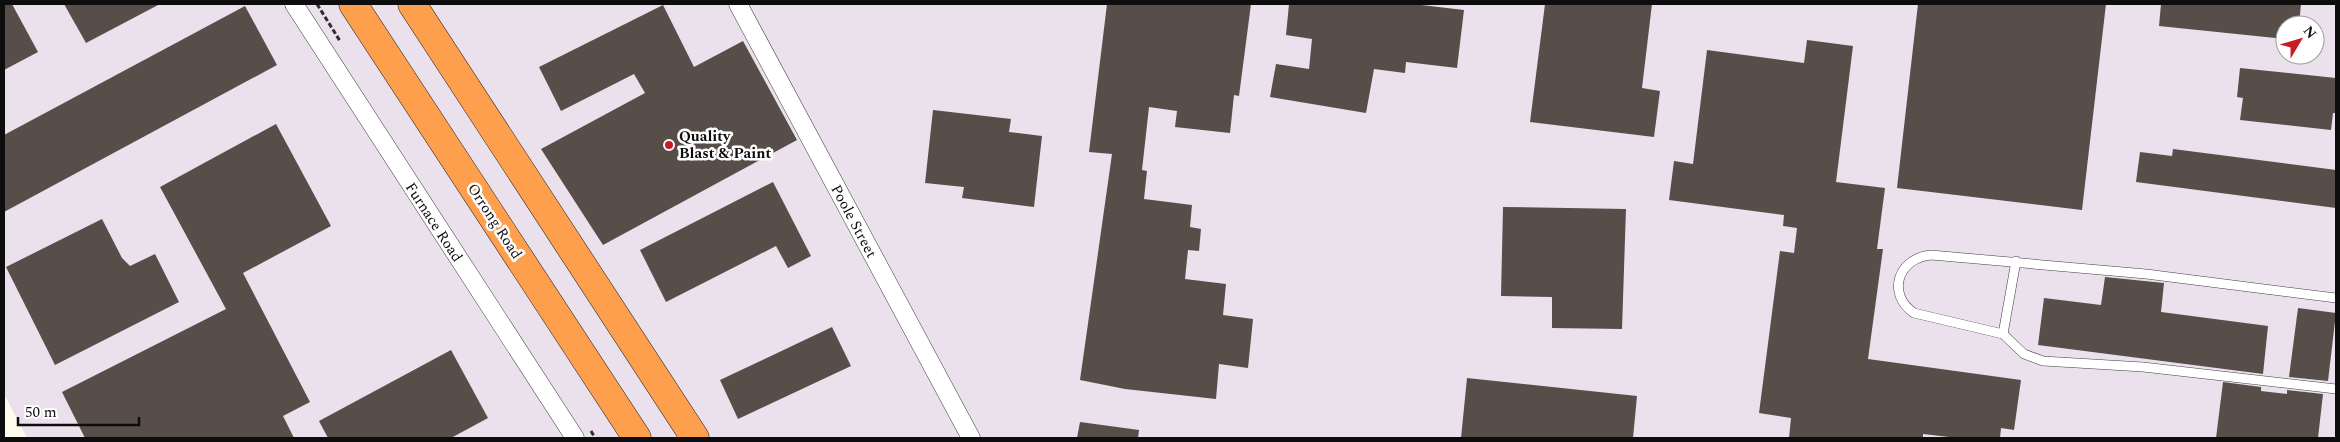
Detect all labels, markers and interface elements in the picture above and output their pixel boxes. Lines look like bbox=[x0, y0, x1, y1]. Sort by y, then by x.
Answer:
north arrow bbox=[2275, 15, 2325, 65]
text: N bbox=[2298, 21, 2322, 43]
place label: Quality Blast & Paint bbox=[679, 125, 771, 165]
marker: Quality Blast & Paint bbox=[663, 139, 675, 151]
street label: Furnace Road bbox=[399, 178, 468, 267]
street label: Orrong Road bbox=[461, 179, 528, 264]
street label: Poole Street bbox=[825, 180, 883, 262]
scale bar bbox=[18, 394, 139, 426]
text: 50 m bbox=[25, 401, 57, 424]

